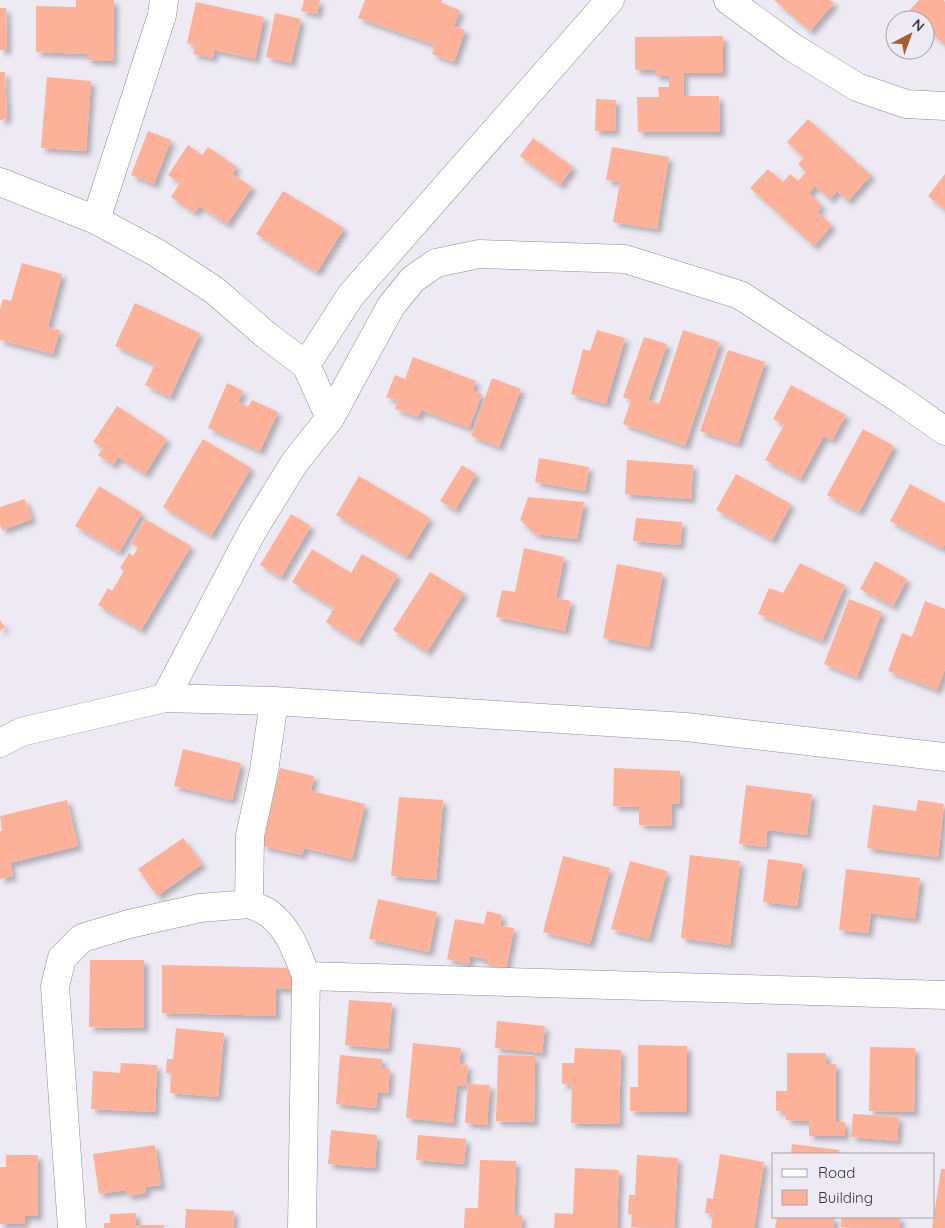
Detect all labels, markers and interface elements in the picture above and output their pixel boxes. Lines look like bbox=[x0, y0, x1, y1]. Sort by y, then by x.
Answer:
north arrow bbox=[885, 10, 935, 60]
text: N bbox=[909, 15, 928, 35]
legend bbox=[772, 1153, 935, 1218]
text: Road bbox=[818, 1163, 855, 1182]
text: Building bbox=[818, 1188, 873, 1207]

